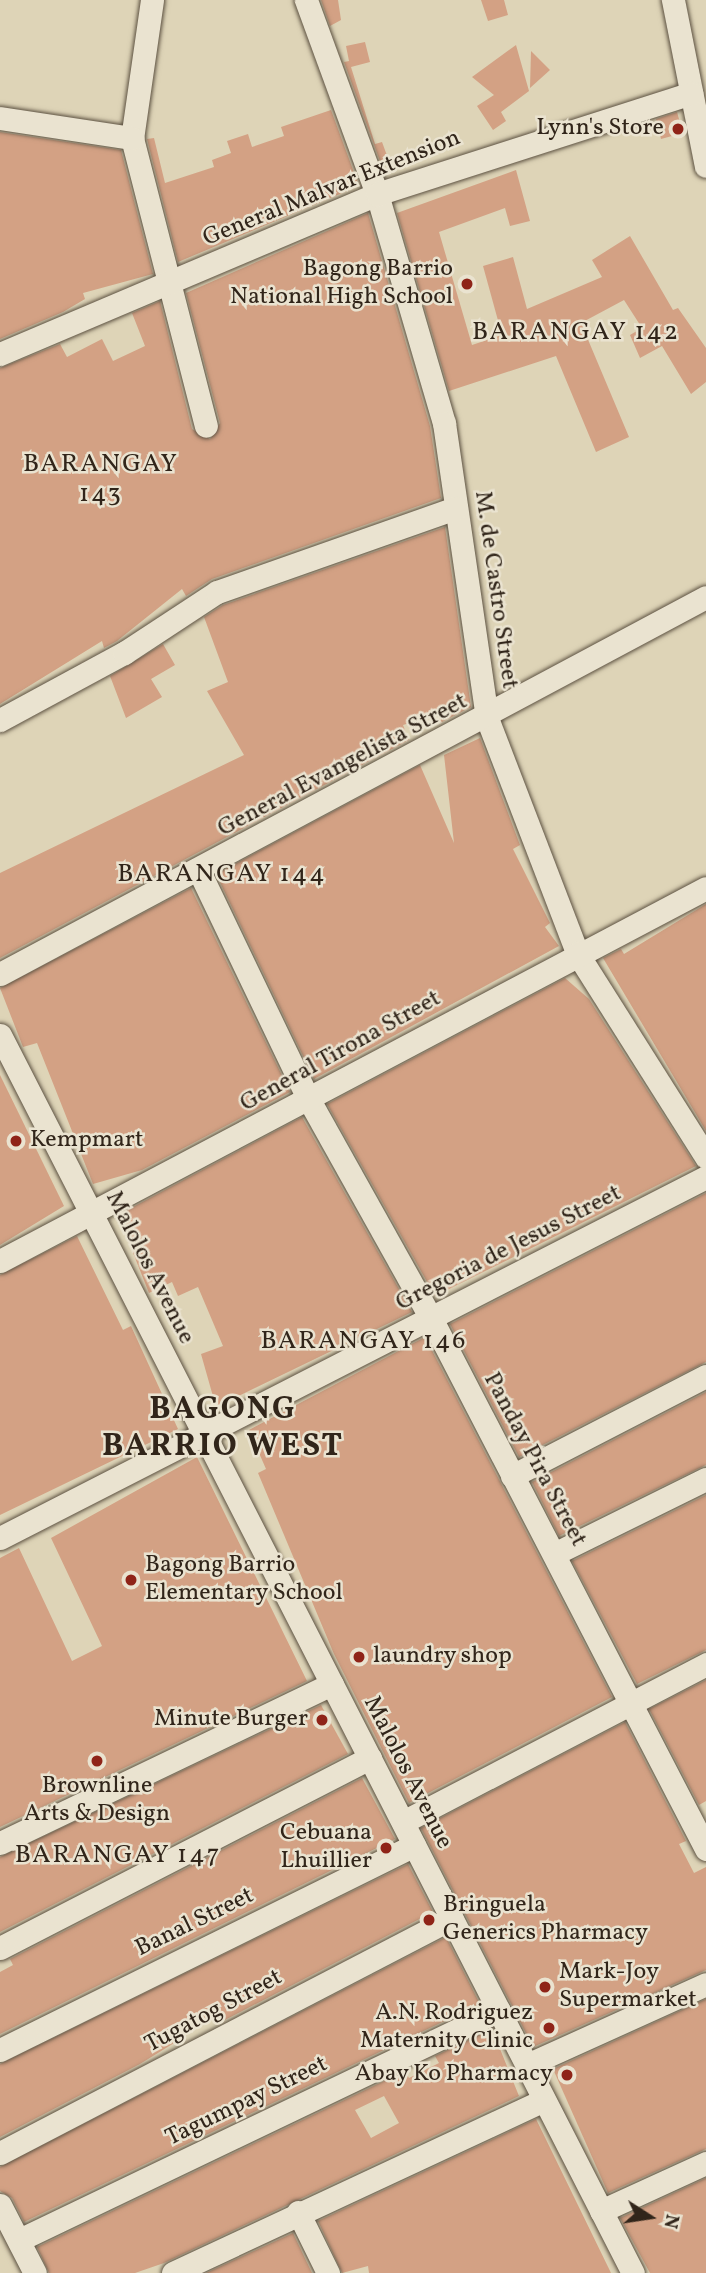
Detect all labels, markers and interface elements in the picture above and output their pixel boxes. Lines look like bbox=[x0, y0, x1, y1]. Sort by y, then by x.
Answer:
place label: Lynn's Store bbox=[536, 115, 664, 143]
marker: Lynn's Store bbox=[670, 121, 686, 137]
street label: General Malvar Extension bbox=[199, 124, 465, 254]
place label: Bagong Barrio National High School bbox=[230, 256, 453, 312]
marker: Bagong Barrio National High School bbox=[459, 276, 475, 292]
district label: BARANGAY 142 bbox=[473, 317, 679, 349]
district label: BARANGAY 143 bbox=[24, 449, 178, 510]
street label: M. de Castro Street bbox=[467, 489, 523, 691]
street label: General Evangelista Street bbox=[213, 688, 473, 844]
district label: BARANGAY 144 bbox=[118, 859, 326, 891]
street label: General Tirona Street bbox=[235, 985, 447, 1119]
place label: Kempmart bbox=[30, 1127, 143, 1155]
marker: Kempmart bbox=[8, 1133, 24, 1149]
street label: Gregoria de Jesus Street bbox=[392, 1180, 626, 1318]
street label: Malolos Avenue bbox=[98, 1187, 200, 1349]
district label: BARANGAY 146 bbox=[262, 1326, 466, 1358]
street label: Panday Pira Street bbox=[476, 1368, 592, 1552]
district label: BAGONG BARRIO WEST bbox=[103, 1392, 343, 1467]
place label: Bagong Barrio Elementary School bbox=[145, 1552, 343, 1608]
marker: Bagong Barrio Elementary School bbox=[123, 1572, 139, 1588]
place label: laundry shop bbox=[373, 1643, 512, 1671]
marker: laundry shop bbox=[351, 1649, 367, 1665]
street label: Malolos Avenue bbox=[356, 1692, 458, 1854]
place label: Minute Burger bbox=[154, 1706, 308, 1734]
marker: Minute Burger bbox=[314, 1712, 330, 1728]
marker: Brownline Arts & Design bbox=[89, 1753, 105, 1769]
place label: Brownline Arts & Design bbox=[24, 1773, 170, 1829]
place label: Cebuana Lhuillier bbox=[280, 1820, 372, 1876]
district label: BARANGAY 147 bbox=[16, 1840, 220, 1872]
marker: Cebuana Lhuillier bbox=[378, 1840, 394, 1856]
street label: Banal Street bbox=[131, 1882, 259, 1964]
place label: Bringuela Generics Pharmacy bbox=[443, 1892, 648, 1948]
marker: Bringuela Generics Pharmacy bbox=[421, 1912, 437, 1928]
place label: Mark-Joy Supermarket bbox=[559, 1959, 697, 2015]
street label: Tugatog Street bbox=[141, 1964, 287, 2060]
marker: Mark-Joy Supermarket bbox=[537, 1979, 553, 1995]
place label: A.N. Rodriguez Maternity Clinic bbox=[359, 2000, 533, 2056]
marker: A.N. Rodriguez Maternity Clinic bbox=[539, 2018, 559, 2038]
street label: Tagumpay Street bbox=[161, 2050, 333, 2154]
place label: Abay Ko Pharmacy bbox=[354, 2061, 553, 2089]
marker: Abay Ko Pharmacy bbox=[559, 2067, 575, 2083]
north arrow bbox=[615, 2182, 685, 2252]
text: N bbox=[656, 2212, 685, 2231]

